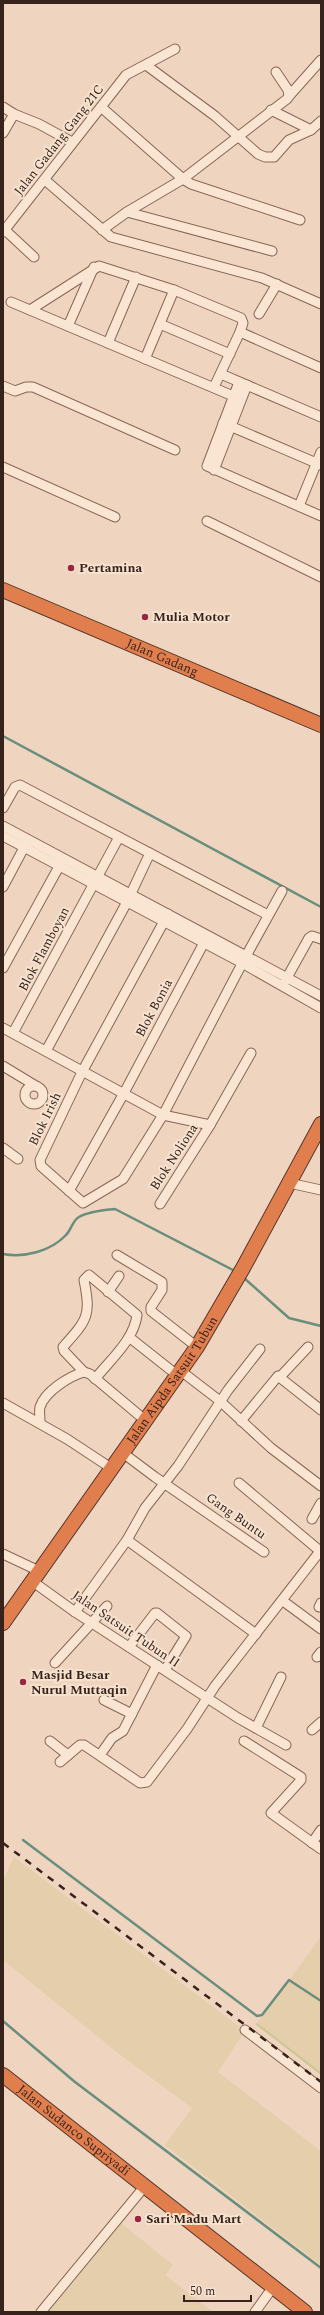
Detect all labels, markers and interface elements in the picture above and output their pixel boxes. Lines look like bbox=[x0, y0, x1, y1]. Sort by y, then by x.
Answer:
street label: Jalan Gadang Gang 21C bbox=[9, 80, 109, 200]
place label: Pertamina bbox=[79, 558, 142, 578]
marker: Pertamina bbox=[66, 563, 76, 573]
place label: Mulia Motor bbox=[153, 607, 230, 627]
marker: Mulia Motor bbox=[140, 612, 150, 622]
street label: Jalan Gadang bbox=[123, 633, 201, 682]
street label: Blok Flamboyan bbox=[13, 903, 75, 995]
street label: Blok Bonia bbox=[130, 975, 178, 1041]
street label: Blok Irish bbox=[23, 1089, 67, 1149]
street label: Blok Noliona bbox=[145, 1119, 203, 1194]
street label: Jalan Aipda Satsuit Tubun bbox=[122, 1312, 223, 1448]
street label: Gang Buntu bbox=[202, 1488, 270, 1544]
street label: Jalan Satsuit Tubun II bbox=[68, 1585, 184, 1673]
place label: Masjid Besar Nurul Muttaqin bbox=[31, 1665, 127, 1700]
marker: Masjid Besar Nurul Muttaqin bbox=[18, 1677, 28, 1687]
street label: Jalan Sudanco Supriyadi bbox=[13, 2080, 135, 2181]
place label: Sari Madu Mart bbox=[146, 2209, 242, 2229]
marker: Sari Madu Mart bbox=[133, 2214, 143, 2224]
scale bar bbox=[184, 2277, 251, 2303]
text: 50 m bbox=[190, 2282, 215, 2301]

